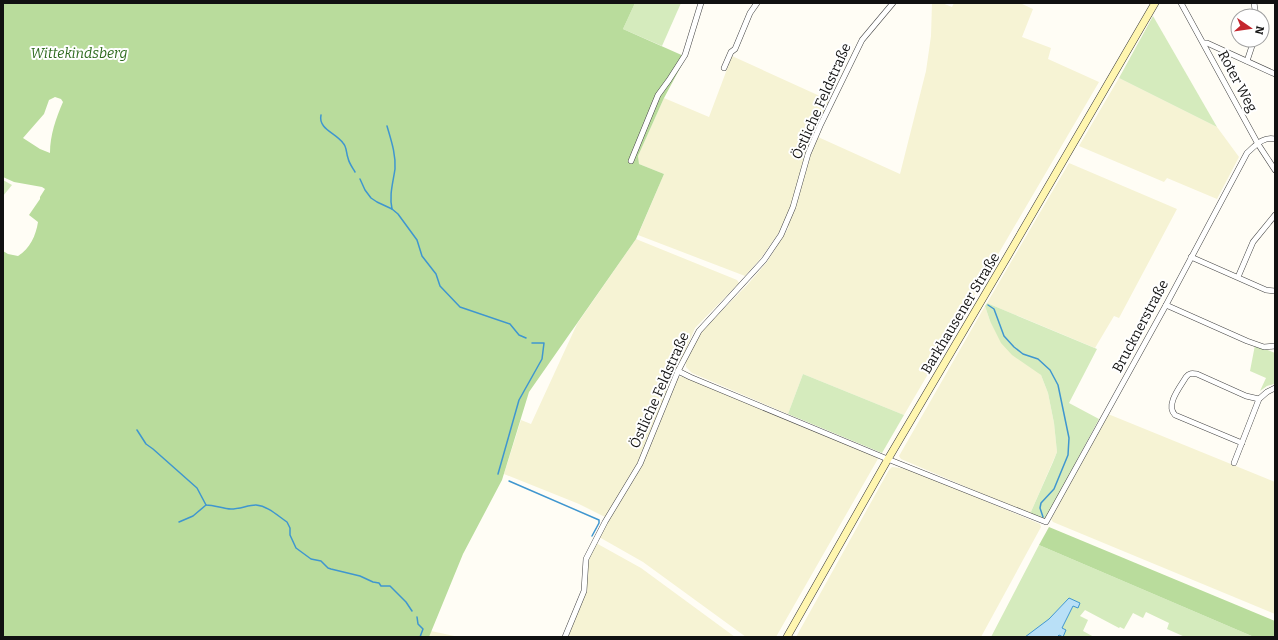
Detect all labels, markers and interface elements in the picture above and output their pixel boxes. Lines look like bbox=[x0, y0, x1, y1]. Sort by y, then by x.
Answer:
north arrow bbox=[1230, 8, 1270, 48]
text: N bbox=[1252, 25, 1267, 36]
street label: Östliche Feldstraße bbox=[788, 41, 855, 162]
park label: Wittekindsberg bbox=[30, 45, 128, 62]
street label: Roter Weg bbox=[1214, 48, 1261, 115]
street label: Barkhausener Straße bbox=[918, 250, 1003, 377]
street label: Brucknerstraße bbox=[1109, 277, 1172, 375]
street label: Östliche Feldstraße bbox=[626, 330, 693, 451]

